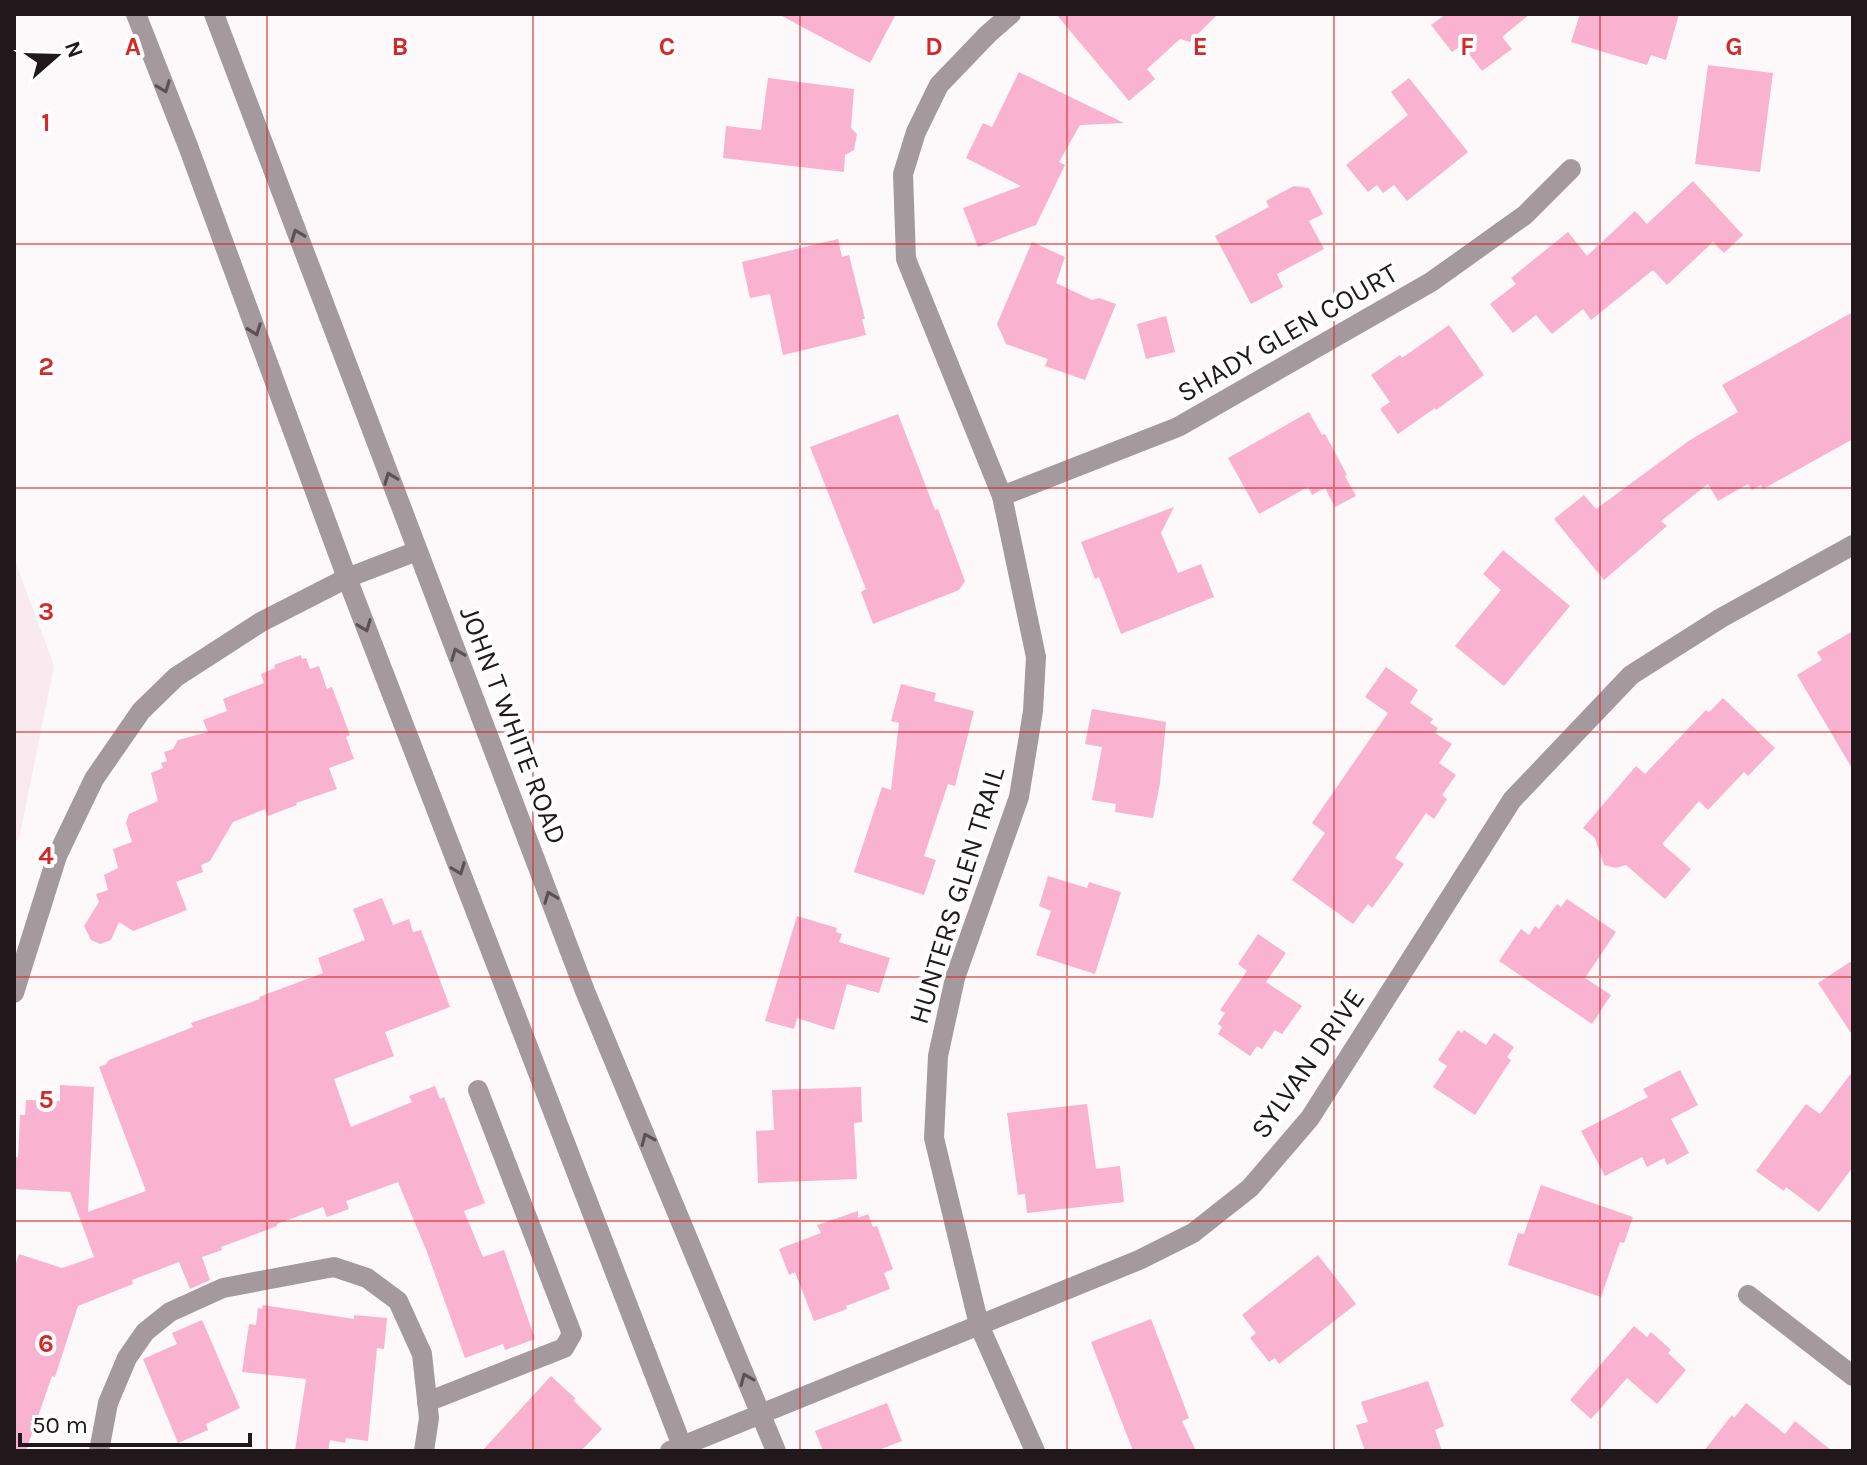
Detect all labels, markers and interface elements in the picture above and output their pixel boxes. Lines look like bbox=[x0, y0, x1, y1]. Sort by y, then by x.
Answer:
north arrow bbox=[16, 16, 96, 96]
text: A bbox=[125, 31, 141, 62]
text: B bbox=[392, 31, 408, 62]
text: C bbox=[659, 31, 675, 62]
text: D bbox=[925, 31, 943, 62]
text: E bbox=[1192, 31, 1208, 62]
text: F bbox=[1460, 31, 1474, 62]
text: G bbox=[1725, 31, 1743, 62]
text: N bbox=[59, 38, 89, 61]
one-way arrow bbox=[154, 79, 171, 93]
text: 1 bbox=[41, 107, 51, 138]
one-way arrow bbox=[290, 229, 307, 243]
street label: SHADY GLEN COURT bbox=[1171, 256, 1403, 409]
one-way arrow bbox=[245, 322, 262, 336]
text: 2 bbox=[38, 351, 54, 382]
one-way arrow bbox=[383, 472, 400, 486]
text: 3 bbox=[38, 596, 54, 627]
street label: JOHN T WHITE ROAD bbox=[453, 601, 574, 849]
one-way arrow bbox=[355, 619, 372, 633]
one-way arrow bbox=[450, 648, 467, 662]
street label: HUNTERS GLEN TRAIL bbox=[902, 762, 1011, 1028]
text: 4 bbox=[38, 840, 54, 871]
one-way arrow bbox=[449, 861, 466, 875]
one-way arrow bbox=[543, 891, 560, 905]
street label: SYLVAN DRIVE bbox=[1244, 982, 1371, 1144]
text: 5 bbox=[38, 1084, 54, 1115]
one-way arrow bbox=[640, 1132, 656, 1147]
text: 6 bbox=[38, 1328, 54, 1359]
one-way arrow bbox=[740, 1373, 756, 1387]
scale bar bbox=[20, 1397, 250, 1447]
text: 50 m bbox=[32, 1411, 88, 1439]

